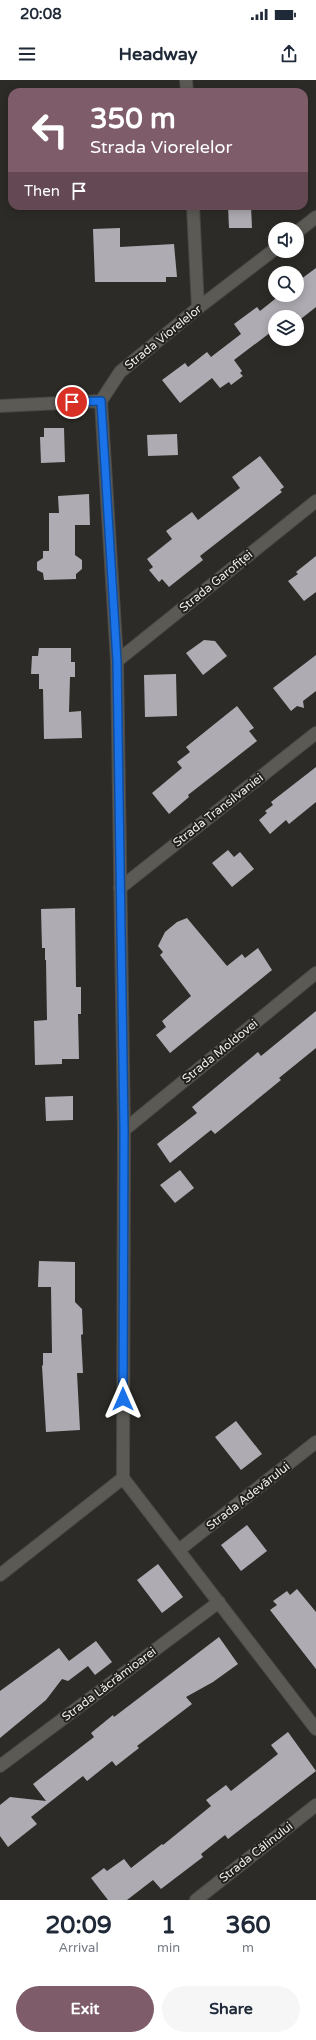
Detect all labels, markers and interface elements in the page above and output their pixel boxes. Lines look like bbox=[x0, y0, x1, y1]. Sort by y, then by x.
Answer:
text: 20:08 bbox=[20, 5, 62, 23]
icon: menu bbox=[16, 43, 38, 65]
text: Headway bbox=[119, 43, 197, 65]
icon: share bbox=[278, 43, 300, 65]
text: 350 m bbox=[90, 102, 176, 136]
icon: left bbox=[24, 104, 76, 156]
text: Strada Viorelelor bbox=[90, 136, 232, 158]
icon: arrive bbox=[68, 180, 90, 202]
text: Then bbox=[24, 182, 60, 200]
map controls bbox=[268, 222, 304, 346]
button: sound bbox=[268, 222, 304, 258]
button: search bbox=[268, 266, 304, 302]
street label: Strada Viorelelor bbox=[122, 301, 205, 372]
button: layers bbox=[268, 310, 304, 346]
pin bbox=[55, 385, 89, 419]
icon: arrive bbox=[61, 391, 83, 413]
street label: Strada Garofiței bbox=[177, 547, 255, 615]
street label: Strada Transilvaniei bbox=[170, 770, 266, 850]
street label: Strada Moldovei bbox=[179, 1016, 261, 1086]
position arrow bbox=[102, 1378, 144, 1420]
street label: Strada Adevărului bbox=[204, 1459, 292, 1533]
street label: Strada Lăcrămioarei bbox=[59, 1644, 159, 1724]
street label: Strada Călinului bbox=[216, 1819, 296, 1885]
text: 20:09 bbox=[45, 1911, 112, 1940]
text: 1 bbox=[161, 1911, 176, 1940]
text: 360 bbox=[225, 1911, 271, 1940]
text: Arrival bbox=[58, 1940, 99, 1956]
text: min bbox=[157, 1940, 180, 1956]
text: m bbox=[242, 1940, 254, 1956]
button: Exit bbox=[16, 1986, 154, 2032]
button: Share bbox=[162, 1986, 300, 2032]

